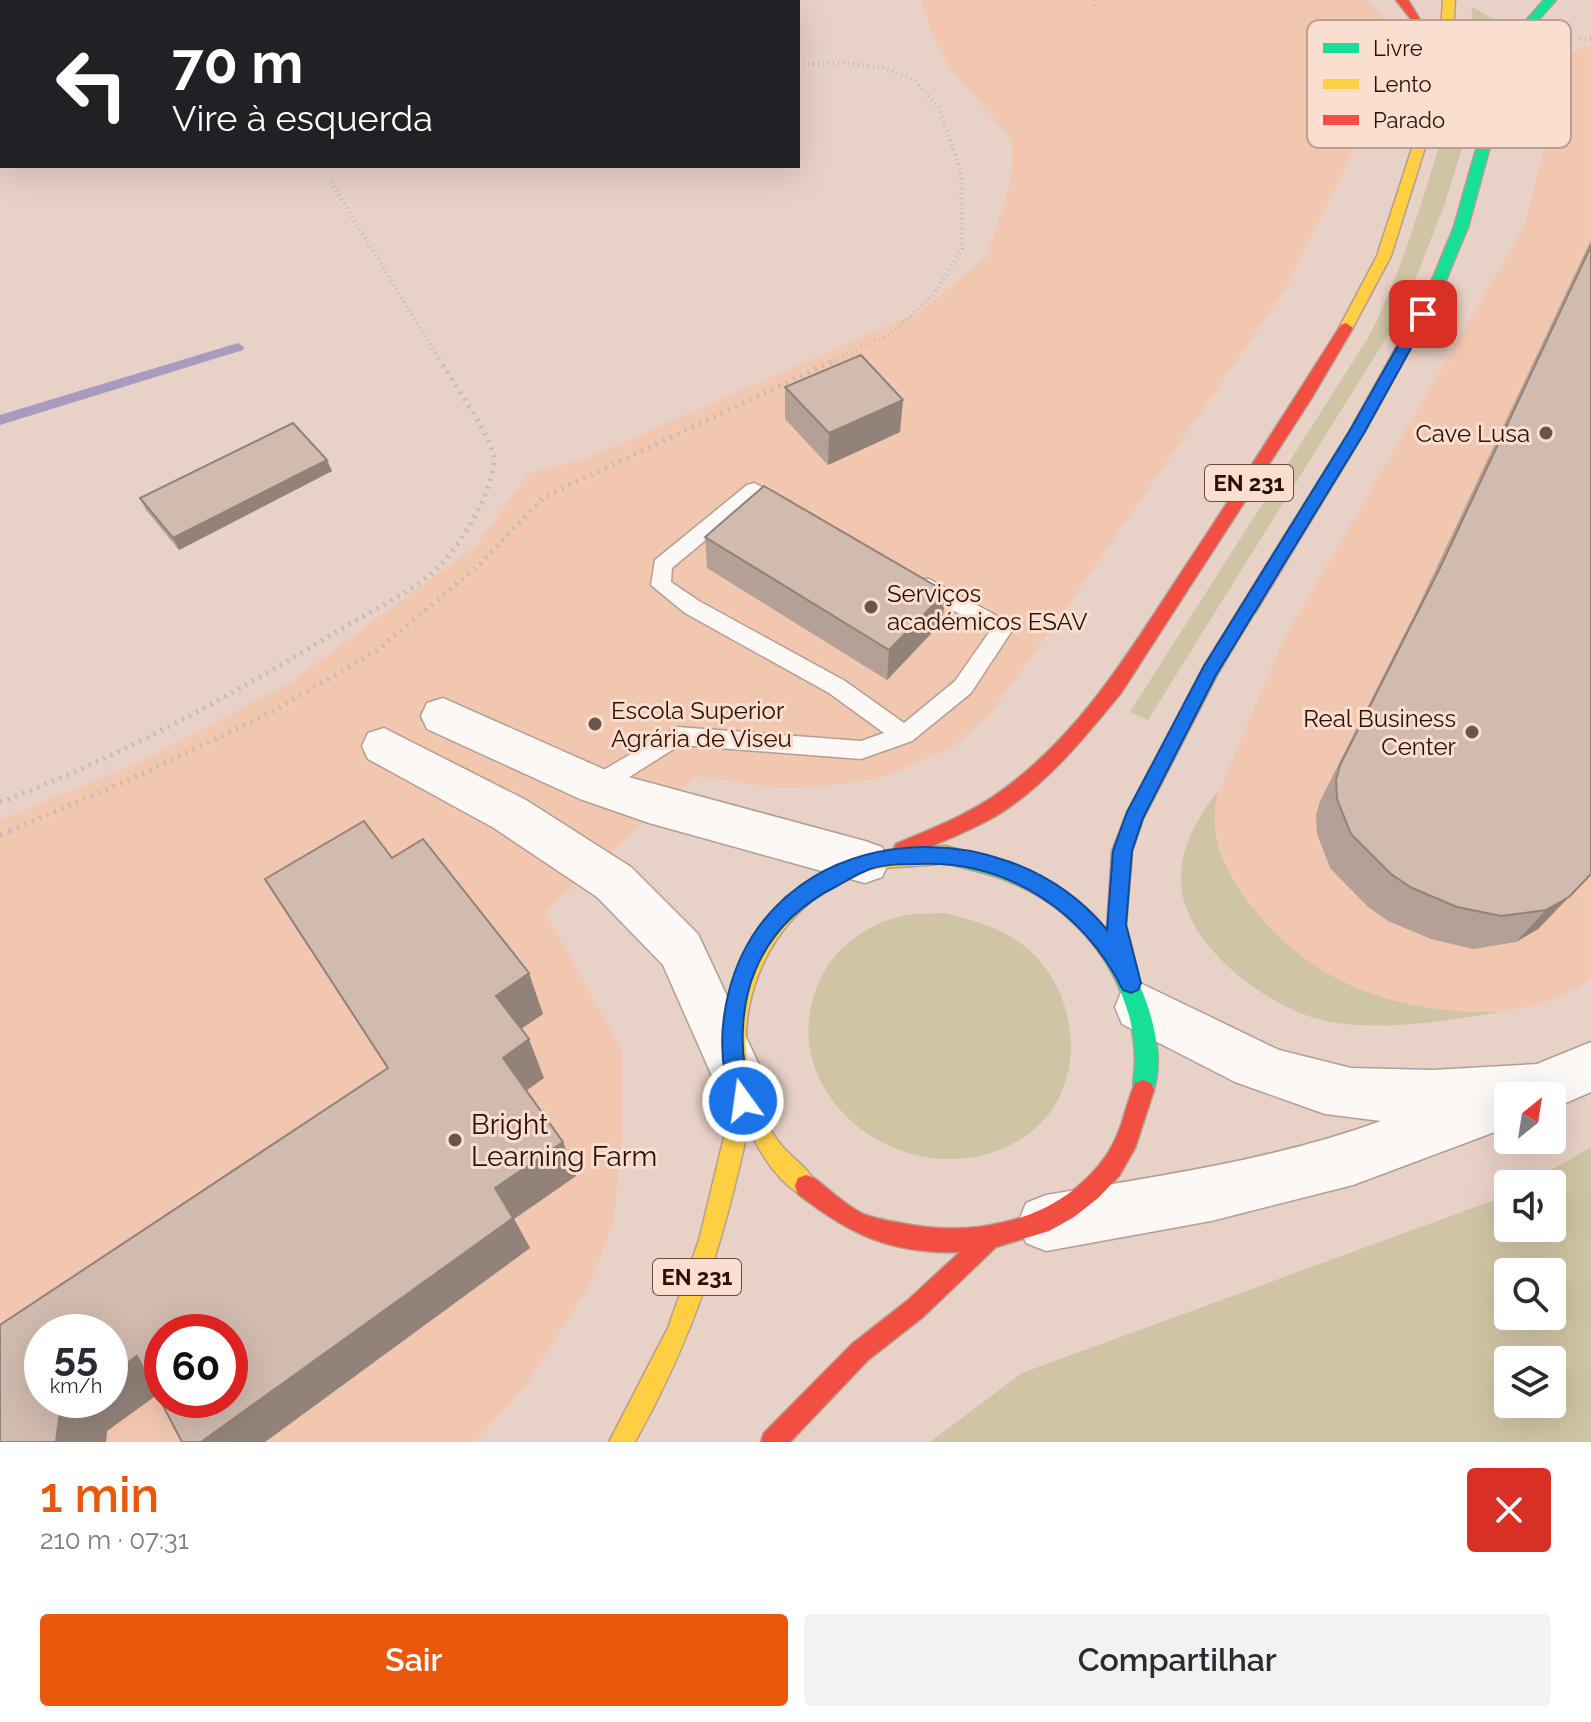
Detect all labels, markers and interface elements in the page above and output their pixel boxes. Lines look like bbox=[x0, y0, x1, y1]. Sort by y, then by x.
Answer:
legend bbox=[1307, 20, 1571, 148]
text: 70 m bbox=[172, 30, 303, 96]
icon: left bbox=[40, 32, 144, 136]
text: Livre bbox=[1373, 35, 1423, 61]
text: Lento bbox=[1373, 71, 1431, 97]
text: Vire à esquerda bbox=[172, 97, 433, 139]
text: Parado bbox=[1373, 107, 1445, 133]
pin bbox=[1389, 280, 1457, 348]
icon: arrive bbox=[1401, 292, 1445, 336]
place label: Cave Lusa bbox=[1415, 419, 1530, 448]
marker: Cave Lusa bbox=[1537, 424, 1555, 442]
road number: EN 231 bbox=[1205, 465, 1293, 501]
place label: Serviços académicos ESAV bbox=[887, 579, 1088, 636]
marker: Serviços académicos ESAV bbox=[862, 598, 880, 616]
place label: Escola Superior Agrária de Viseu bbox=[611, 696, 792, 753]
place label: Real Business Center bbox=[1303, 704, 1457, 761]
marker: Escola Superior Agrária de Viseu bbox=[586, 715, 604, 733]
marker: Real Business Center bbox=[1463, 723, 1481, 741]
position arrow bbox=[701, 1059, 785, 1143]
north arrow bbox=[1494, 1082, 1566, 1154]
map controls bbox=[1494, 1082, 1566, 1418]
place label: Bright Learning Farm bbox=[471, 1108, 657, 1173]
marker: Bright Learning Farm bbox=[446, 1131, 464, 1149]
button: sound bbox=[1494, 1170, 1566, 1242]
button: search bbox=[1494, 1258, 1566, 1330]
road number: EN 231 bbox=[653, 1259, 741, 1295]
speed limit sign: 60 bbox=[144, 1314, 248, 1418]
text: 55 bbox=[54, 1332, 98, 1379]
button: layers bbox=[1494, 1346, 1566, 1418]
text: km/h bbox=[50, 1374, 102, 1398]
text: 1 min bbox=[40, 1467, 159, 1523]
button: close bbox=[1467, 1468, 1551, 1552]
text: 210 m · 07:31 bbox=[40, 1525, 189, 1555]
button: Sair bbox=[40, 1614, 788, 1706]
button: Compartilhar bbox=[804, 1614, 1551, 1706]

